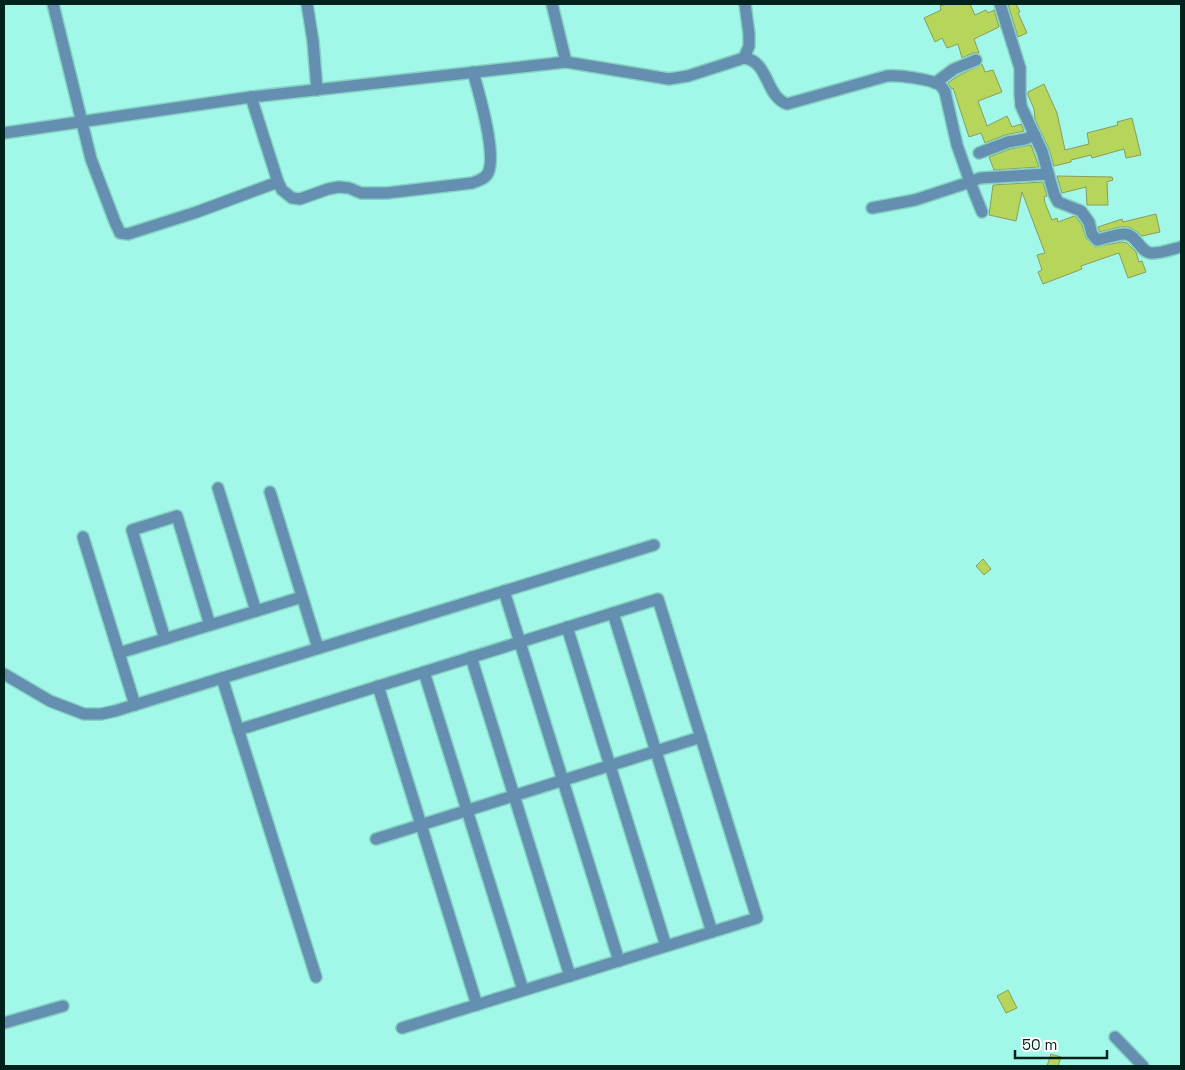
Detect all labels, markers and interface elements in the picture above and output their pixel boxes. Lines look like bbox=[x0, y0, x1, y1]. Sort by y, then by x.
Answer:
scale bar bbox=[1015, 1028, 1108, 1060]
text: 50 m bbox=[1022, 1035, 1057, 1054]

